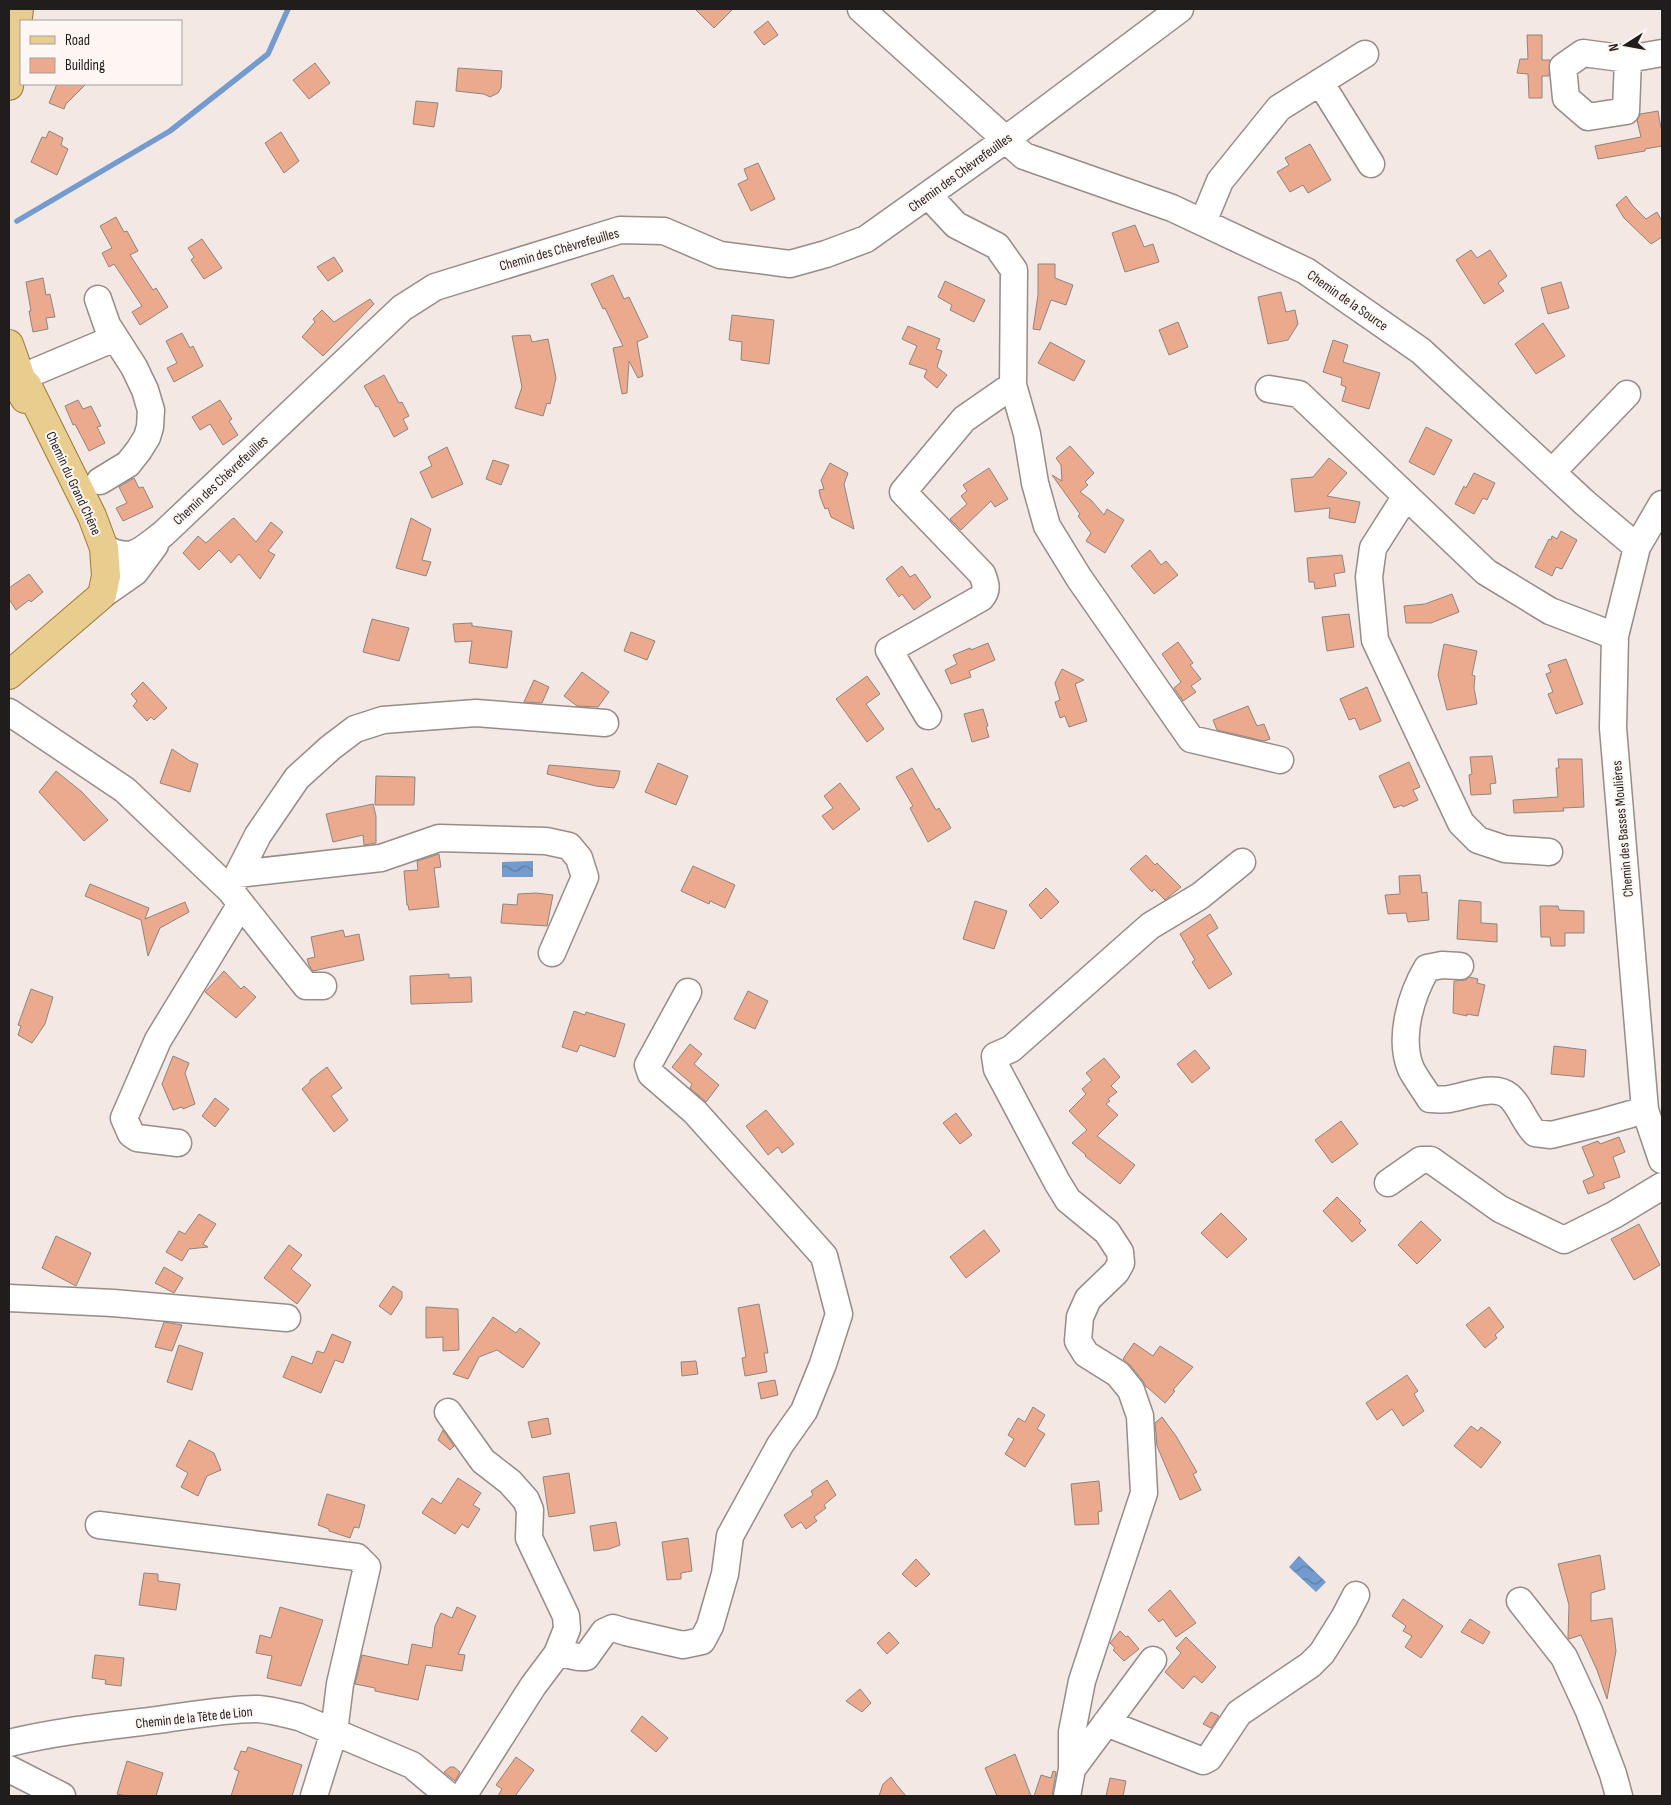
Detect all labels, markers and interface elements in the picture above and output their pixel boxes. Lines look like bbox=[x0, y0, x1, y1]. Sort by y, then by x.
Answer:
legend bbox=[20, 20, 182, 85]
north arrow bbox=[1601, 20, 1651, 70]
text: Road bbox=[65, 31, 90, 50]
text: N bbox=[1605, 42, 1623, 53]
text: Building bbox=[65, 56, 105, 75]
street label: Chemin des Chèvrefeuilles bbox=[905, 129, 1015, 216]
street label: Chemin des Chèvrefeuilles bbox=[497, 224, 621, 275]
street label: Chemin de la Source bbox=[1304, 266, 1391, 335]
street label: Chemin du Grand Chêne bbox=[42, 429, 105, 538]
street label: Chemin des Chèvrefeuilles bbox=[169, 432, 271, 529]
street label: Chemin des Basses Moulières bbox=[1608, 760, 1637, 898]
street label: Chemin de la Tête de Lion bbox=[135, 1703, 254, 1732]

